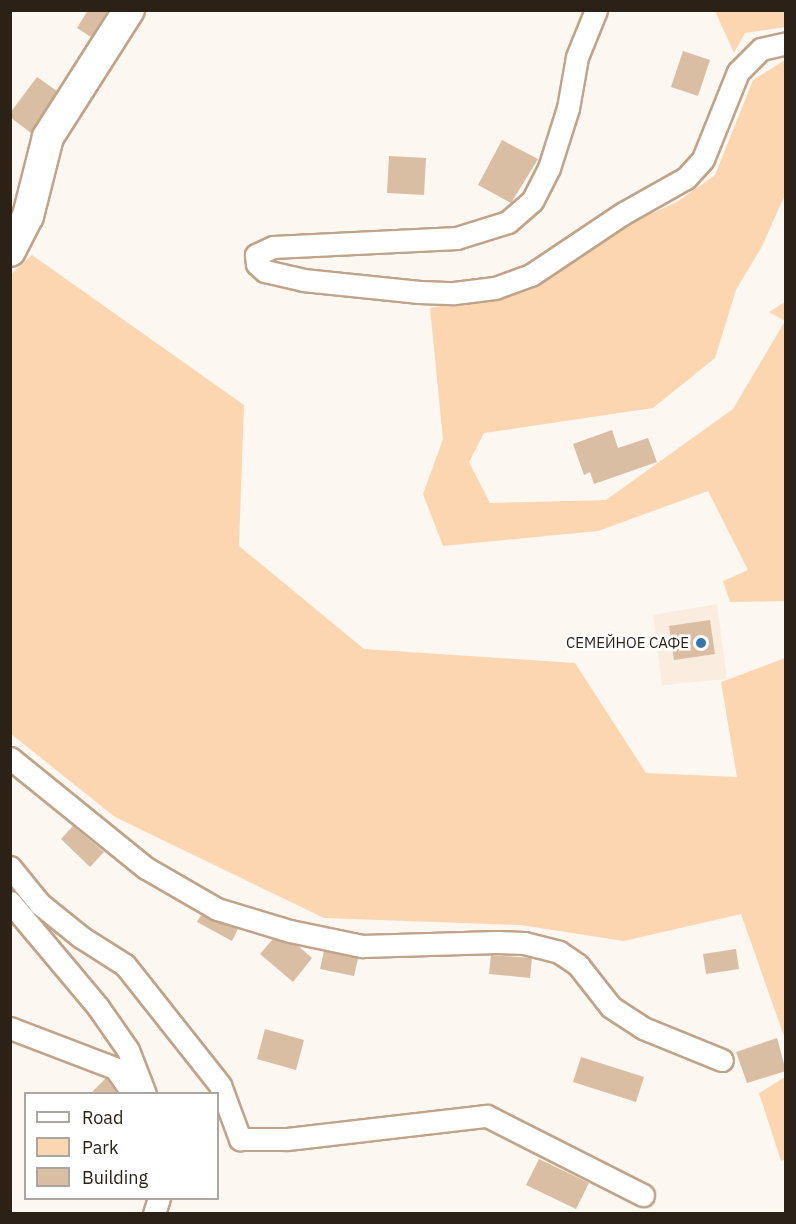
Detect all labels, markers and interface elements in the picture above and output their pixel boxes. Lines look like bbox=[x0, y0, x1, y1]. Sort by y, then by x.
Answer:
place label: СЕМЕЙНОЕ САФЕ bbox=[566, 634, 689, 652]
marker: СЕМЕЙНОЕ САФЕ bbox=[694, 636, 708, 650]
legend bbox=[24, 1092, 219, 1200]
text: Road bbox=[82, 1106, 123, 1129]
text: Park bbox=[82, 1136, 118, 1159]
text: Building bbox=[82, 1166, 148, 1189]

